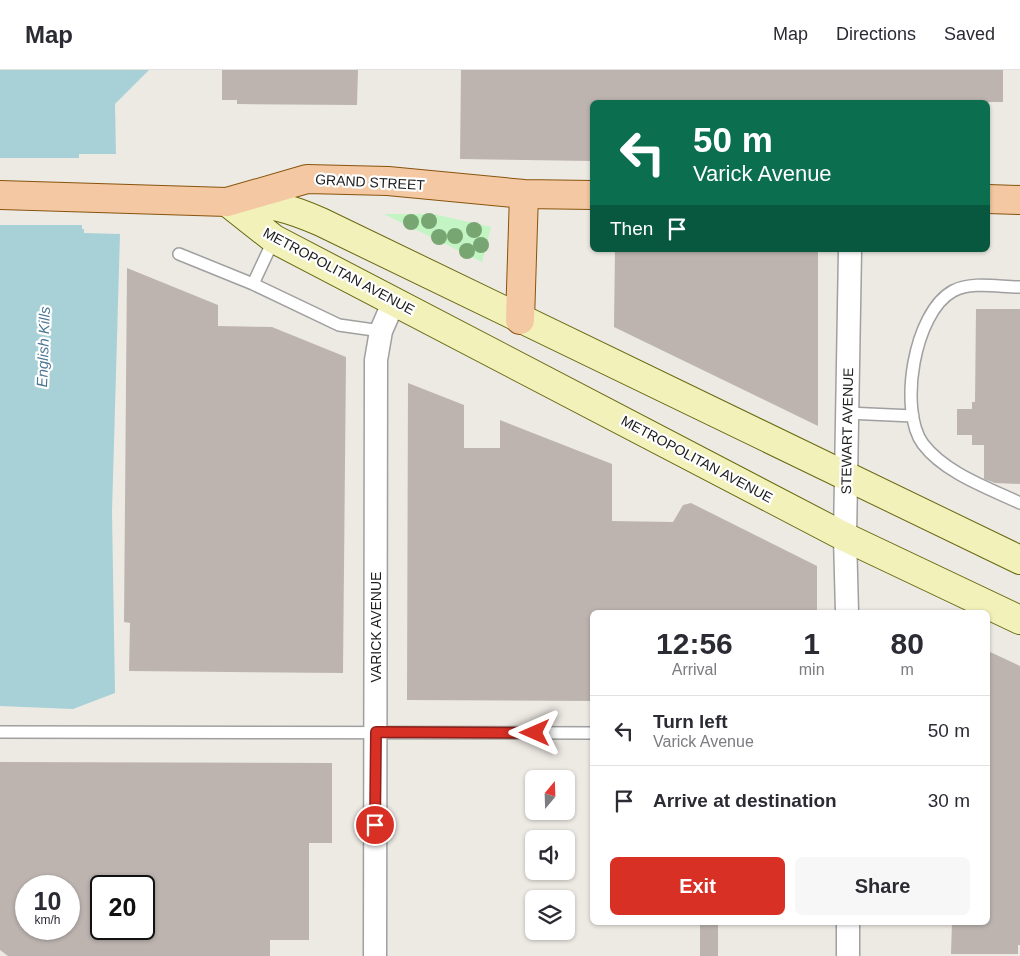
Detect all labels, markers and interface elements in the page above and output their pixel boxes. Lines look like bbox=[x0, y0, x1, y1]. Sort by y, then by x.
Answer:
text: Map bbox=[25, 21, 73, 48]
text: Map bbox=[773, 24, 808, 44]
text: Directions bbox=[836, 24, 916, 44]
text: Saved bbox=[944, 24, 995, 44]
icon: left bbox=[610, 120, 675, 185]
text: 50 m bbox=[693, 120, 773, 159]
text: Varick Avenue bbox=[693, 161, 832, 186]
street label: GRAND STREET bbox=[315, 171, 426, 193]
icon: arrive bbox=[663, 215, 691, 243]
text: Then bbox=[610, 218, 653, 239]
street label: METROPOLITAN AVENUE bbox=[261, 224, 417, 318]
water label: English Kills bbox=[33, 306, 53, 388]
street label: STEWART AVENUE bbox=[838, 367, 856, 495]
street label: METROPOLITAN AVENUE bbox=[619, 412, 775, 506]
street label: VARICK AVENUE bbox=[368, 572, 384, 682]
text: 12:56 bbox=[656, 627, 733, 660]
text: 1 bbox=[803, 627, 820, 660]
text: 80 bbox=[891, 627, 924, 660]
text: Arrival bbox=[672, 661, 717, 678]
text: min bbox=[799, 661, 825, 678]
text: m bbox=[901, 661, 914, 678]
position arrow bbox=[508, 706, 560, 758]
text: Turn left bbox=[653, 711, 728, 732]
icon: left bbox=[610, 717, 638, 745]
text: 50 m bbox=[928, 720, 970, 741]
text: Varick Avenue bbox=[653, 733, 754, 750]
north arrow bbox=[525, 770, 575, 820]
map controls bbox=[525, 770, 575, 940]
icon: arrive bbox=[610, 787, 638, 815]
text: Arrive at destination bbox=[653, 790, 837, 811]
text: 30 m bbox=[928, 790, 970, 811]
pin bbox=[354, 804, 396, 846]
icon: arrive bbox=[361, 811, 389, 839]
button: sound bbox=[525, 830, 575, 880]
button: Exit bbox=[610, 857, 785, 915]
button: Share bbox=[795, 857, 970, 915]
speed limit sign: 20 bbox=[90, 875, 155, 940]
text: 10 bbox=[34, 887, 61, 915]
button: layers bbox=[525, 890, 575, 940]
text: km/h bbox=[34, 913, 61, 927]

